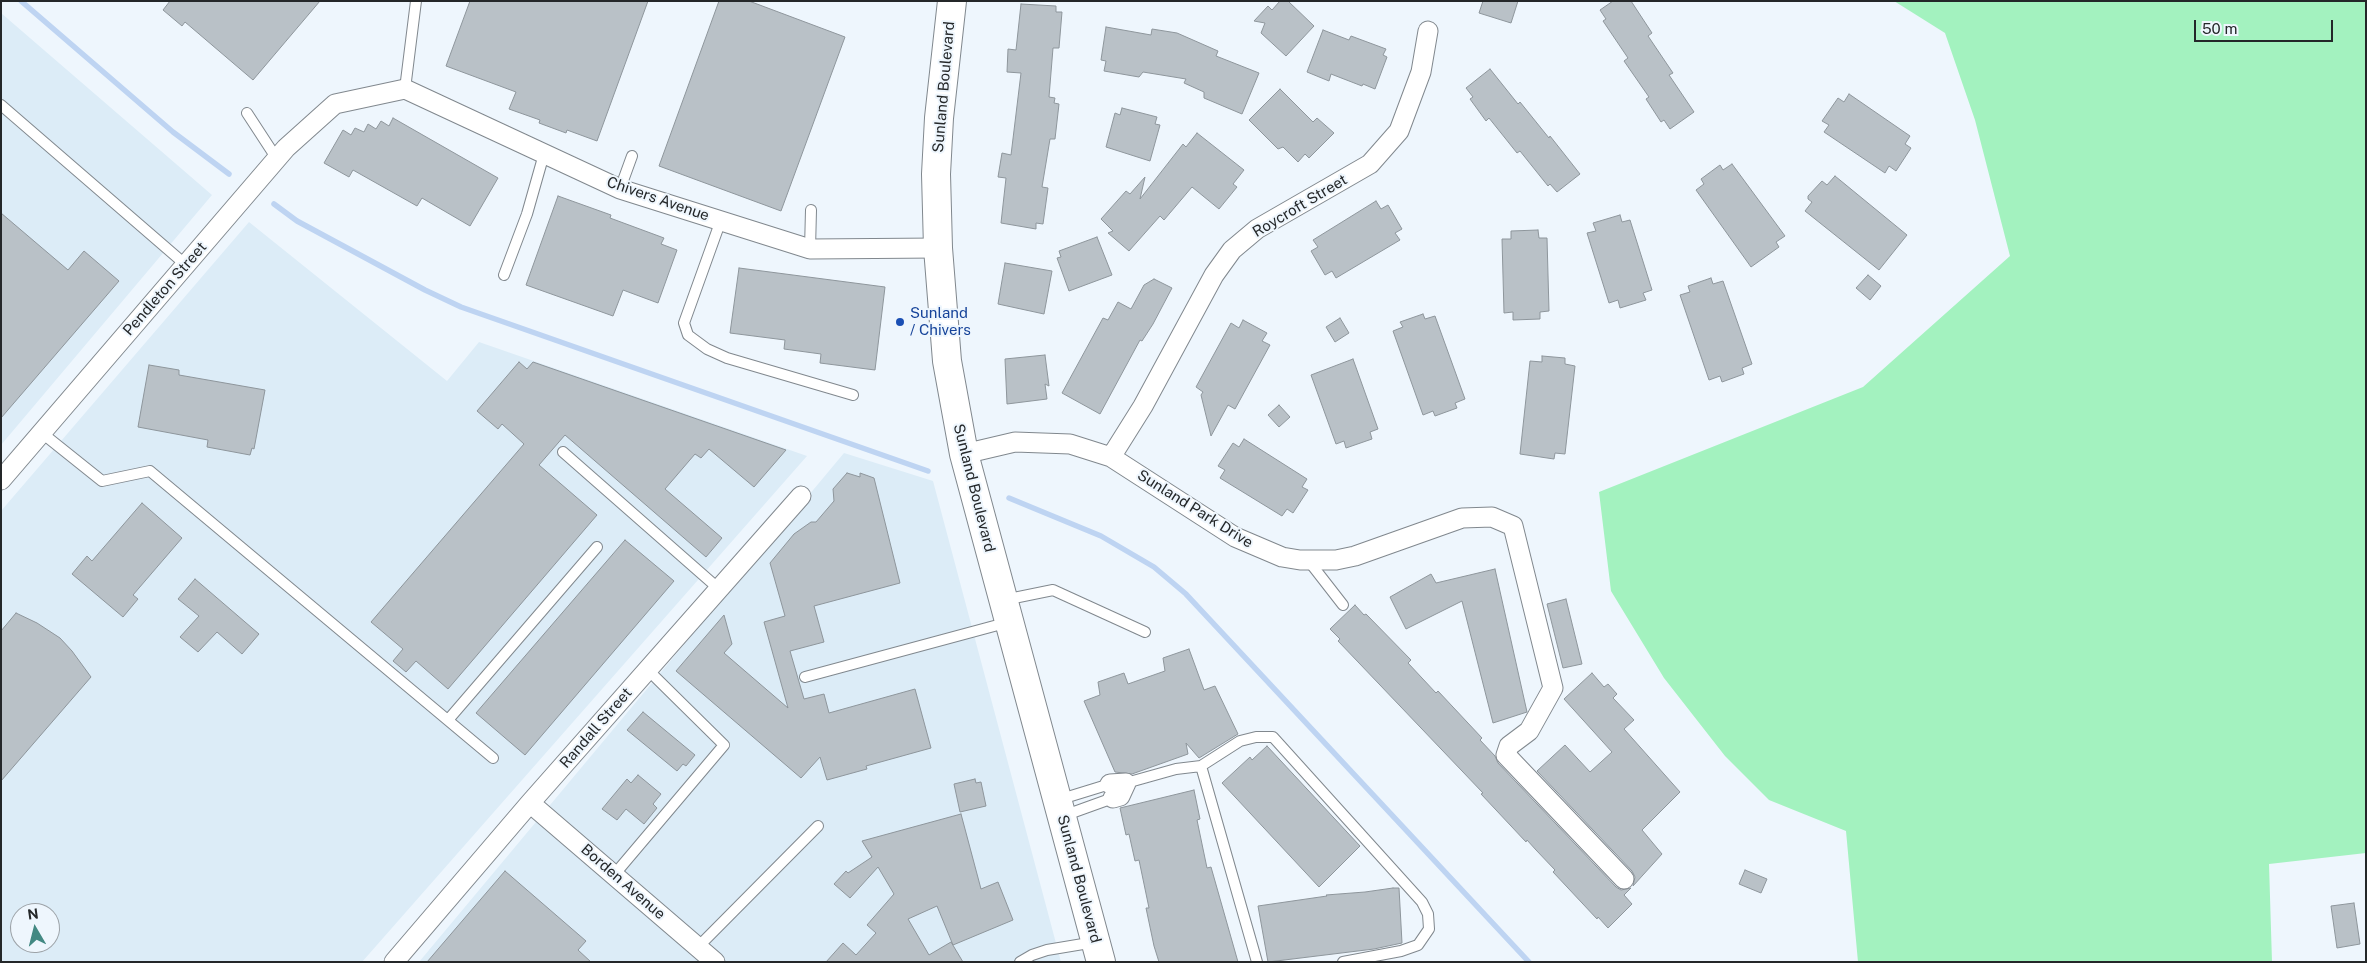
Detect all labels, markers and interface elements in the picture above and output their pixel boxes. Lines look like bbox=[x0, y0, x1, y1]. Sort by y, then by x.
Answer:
scale bar bbox=[2197, 10, 2336, 42]
text: 50 m bbox=[2202, 20, 2237, 37]
street label: Sunland Boulevard bbox=[929, 21, 959, 153]
street label: Roycroft Street bbox=[1250, 171, 1350, 241]
street label: Chivers Avenue bbox=[604, 173, 712, 225]
street label: Pendleton Street bbox=[119, 239, 211, 339]
place label: Sunland / Chivers bbox=[910, 304, 971, 339]
marker: Sunland / Chivers bbox=[894, 316, 906, 328]
street label: Sunland Boulevard bbox=[949, 422, 999, 554]
street label: Sunland Park Drive bbox=[1134, 466, 1256, 552]
street label: Randall Street bbox=[556, 684, 636, 772]
street label: Sunland Boulevard bbox=[1053, 813, 1105, 945]
street label: Borden Avenue bbox=[577, 841, 669, 923]
north arrow bbox=[10, 903, 60, 953]
text: N bbox=[27, 905, 40, 923]

